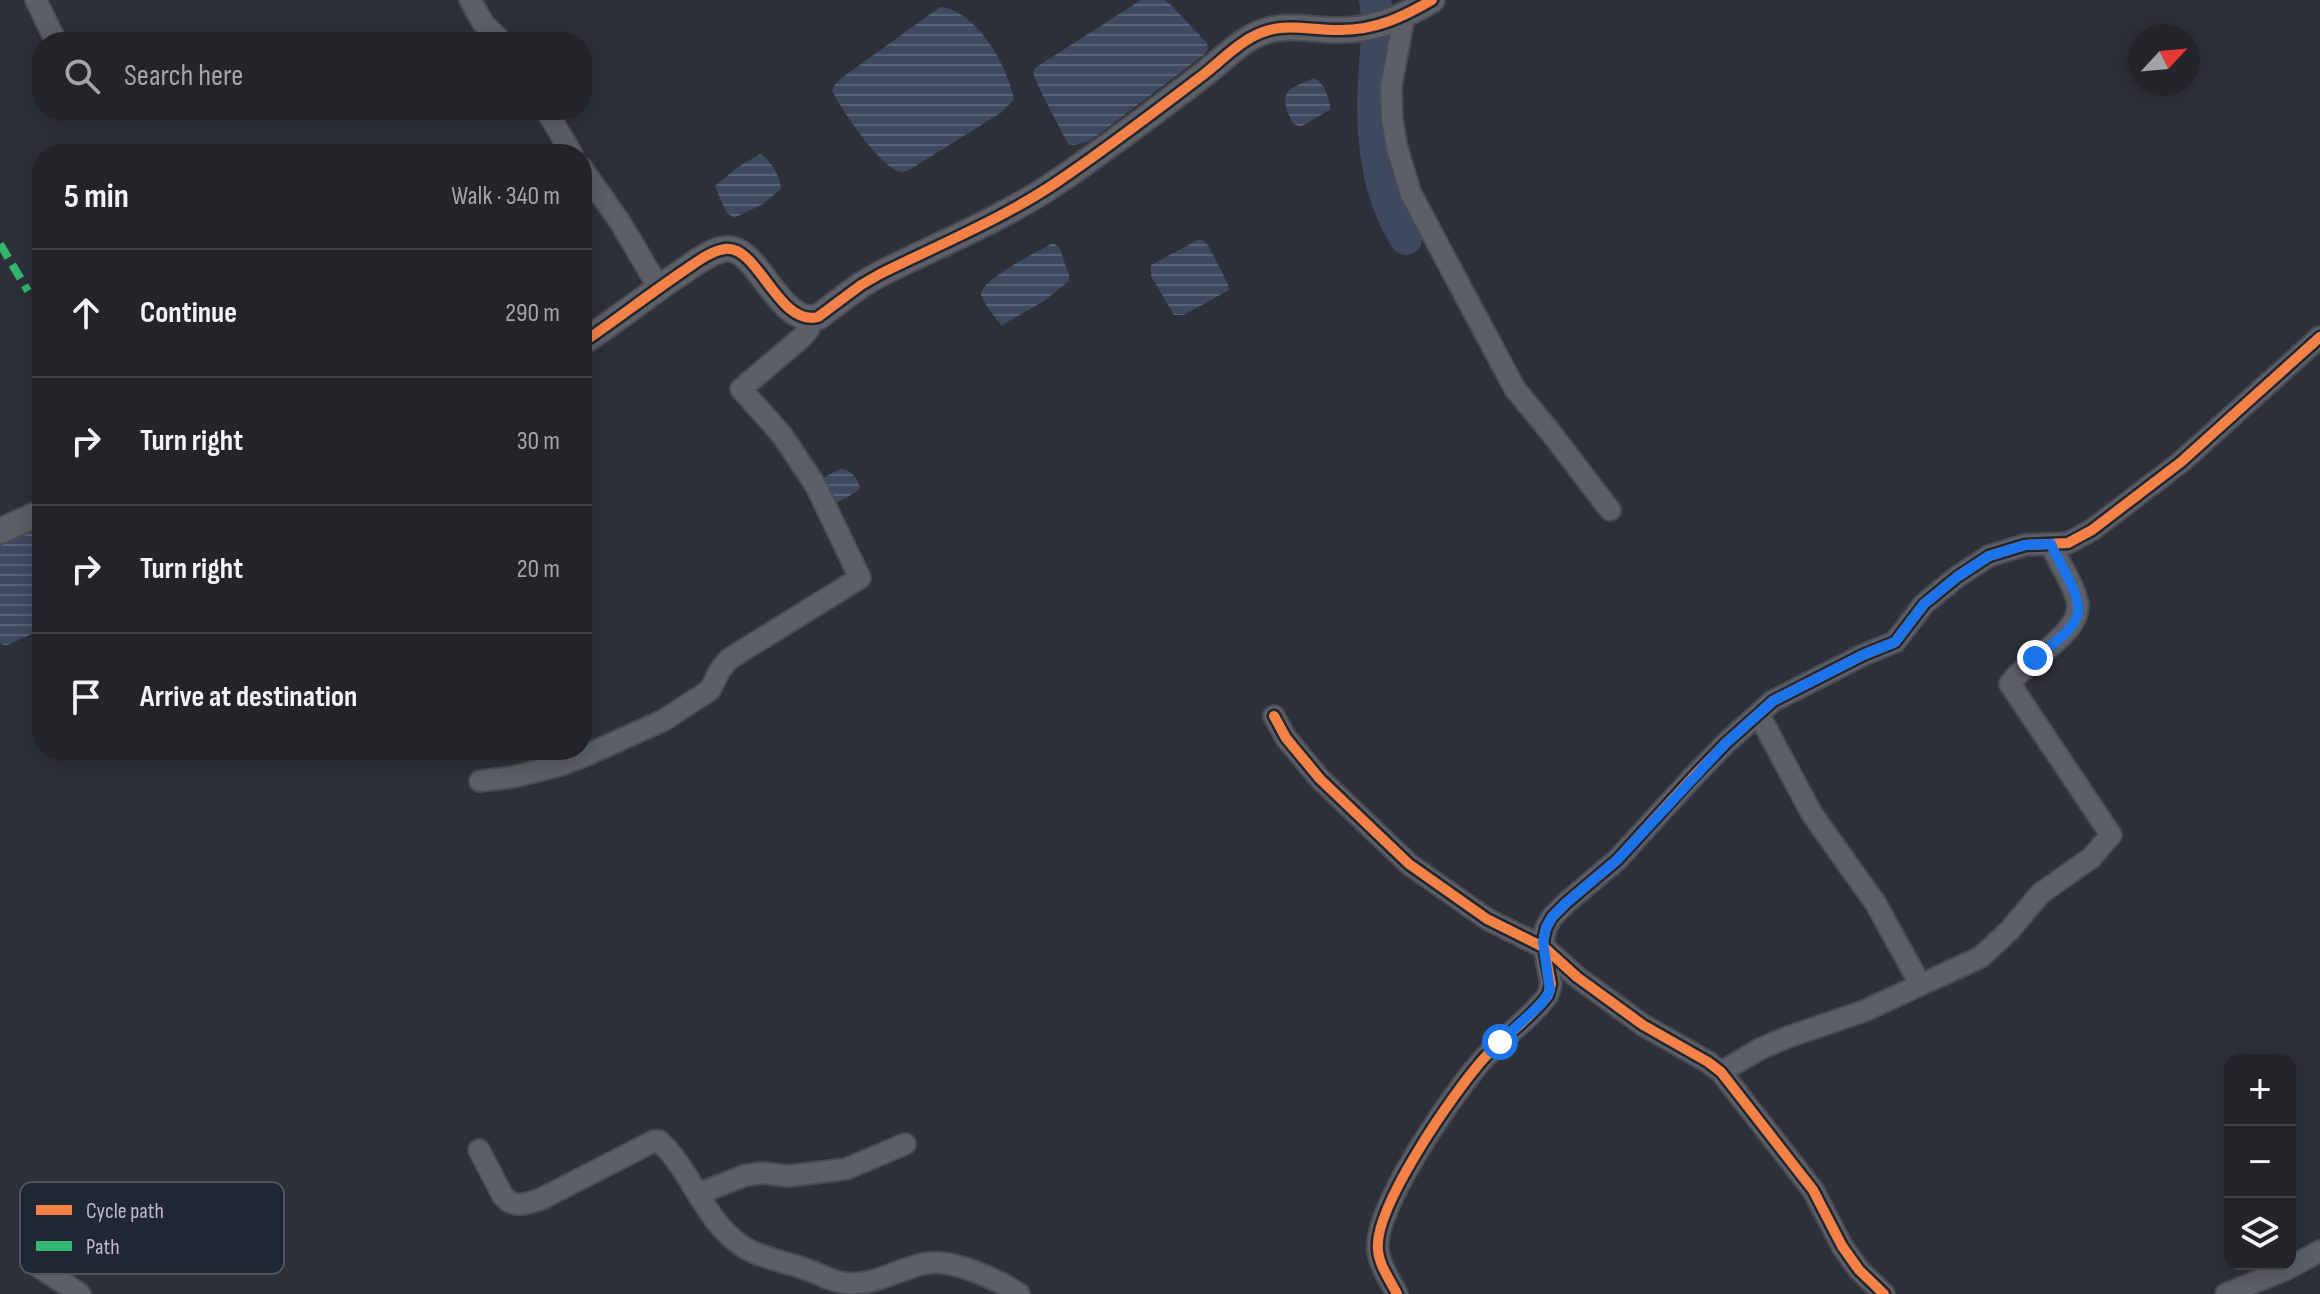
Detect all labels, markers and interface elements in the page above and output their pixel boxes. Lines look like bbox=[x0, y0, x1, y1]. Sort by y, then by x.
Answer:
north arrow bbox=[2128, 24, 2200, 96]
search box bbox=[32, 32, 592, 120]
icon: search bbox=[60, 54, 104, 98]
text: Search here bbox=[124, 58, 243, 94]
text: 5 min bbox=[64, 176, 129, 217]
text: Walk · 340 m bbox=[451, 181, 560, 212]
icon: ahead bbox=[64, 291, 108, 335]
text: Continue bbox=[140, 295, 237, 331]
text: 290 m bbox=[505, 298, 560, 329]
icon: right bbox=[64, 419, 108, 463]
text: Turn right bbox=[140, 423, 243, 459]
text: 30 m bbox=[517, 426, 560, 457]
icon: right bbox=[64, 547, 108, 591]
text: Turn right bbox=[140, 551, 243, 587]
text: 20 m bbox=[517, 554, 560, 585]
route end bbox=[2017, 640, 2053, 676]
icon: arrive bbox=[64, 675, 108, 719]
text: Arrive at destination bbox=[140, 679, 357, 715]
route start bbox=[1482, 1024, 1518, 1060]
map controls bbox=[2224, 1054, 2296, 1270]
button: + bbox=[2224, 1054, 2296, 1126]
button: − bbox=[2224, 1126, 2296, 1198]
legend bbox=[20, 1182, 284, 1274]
text: Cycle path bbox=[86, 1198, 164, 1225]
button: layers bbox=[2224, 1198, 2296, 1270]
text: Path bbox=[86, 1234, 120, 1261]

